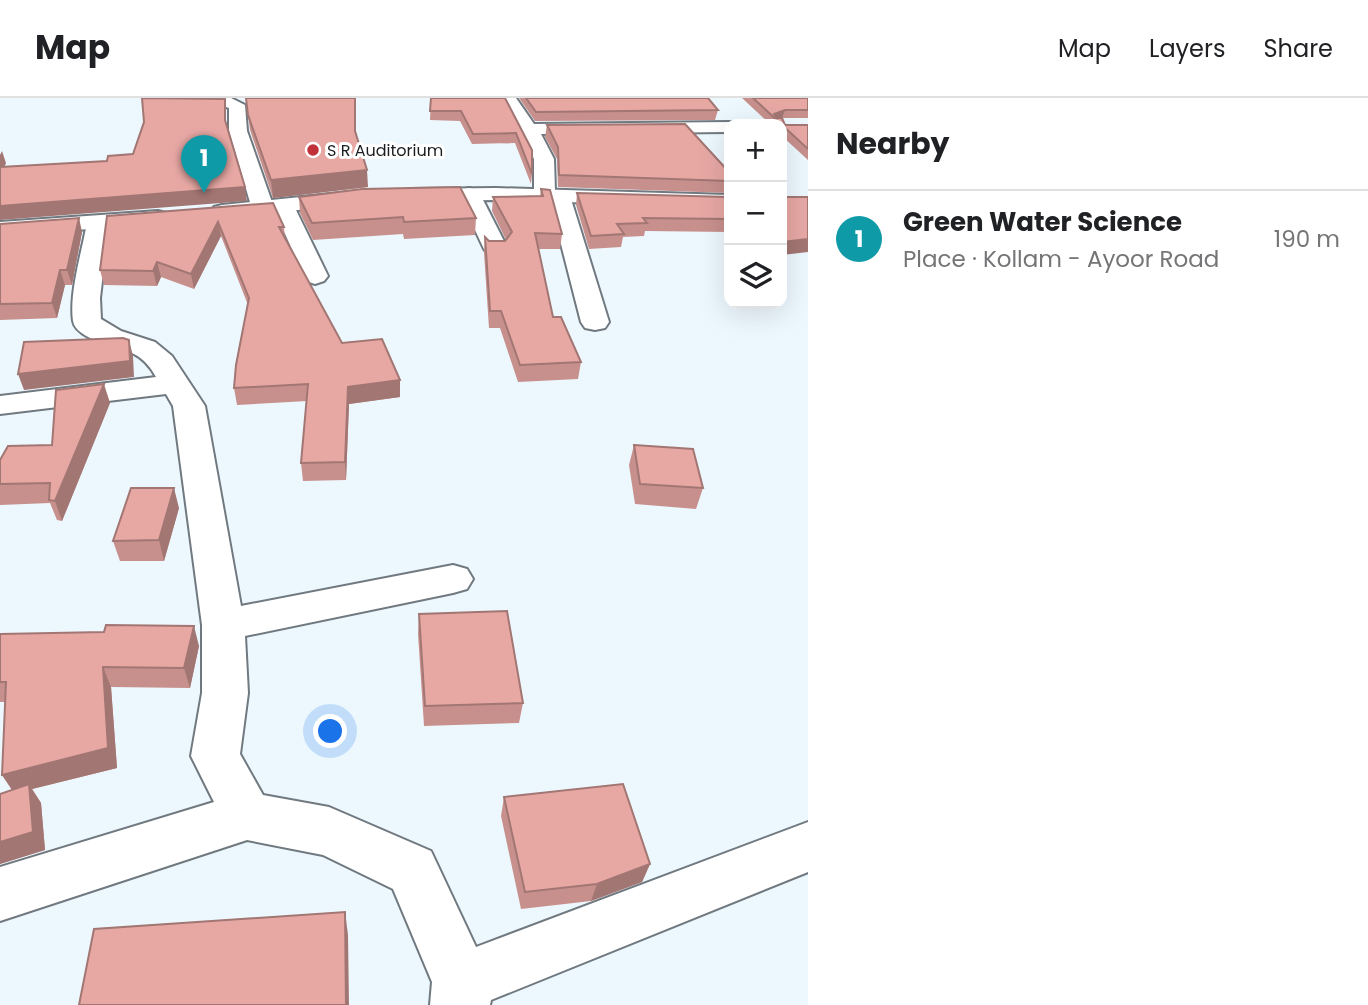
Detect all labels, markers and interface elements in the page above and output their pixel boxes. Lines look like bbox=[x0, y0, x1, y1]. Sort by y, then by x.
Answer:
text: Map bbox=[35, 24, 110, 71]
text: Map bbox=[1058, 32, 1111, 65]
text: Layers bbox=[1149, 32, 1225, 65]
text: Share bbox=[1263, 32, 1333, 65]
map controls bbox=[724, 119, 787, 308]
button: + bbox=[724, 119, 787, 182]
text: Nearby bbox=[836, 122, 950, 165]
pin: 1 bbox=[181, 135, 227, 193]
place label: S R Auditorium bbox=[327, 139, 443, 162]
marker: S R Auditorium bbox=[305, 142, 321, 158]
button: − bbox=[724, 182, 787, 245]
text: Green Water Science bbox=[903, 204, 1182, 240]
text: 1 bbox=[855, 223, 863, 255]
text: 190 m bbox=[1274, 223, 1340, 255]
text: Place · Kollam - Ayoor Road bbox=[903, 243, 1219, 275]
button: layers bbox=[724, 245, 787, 308]
your location bbox=[313, 714, 347, 748]

